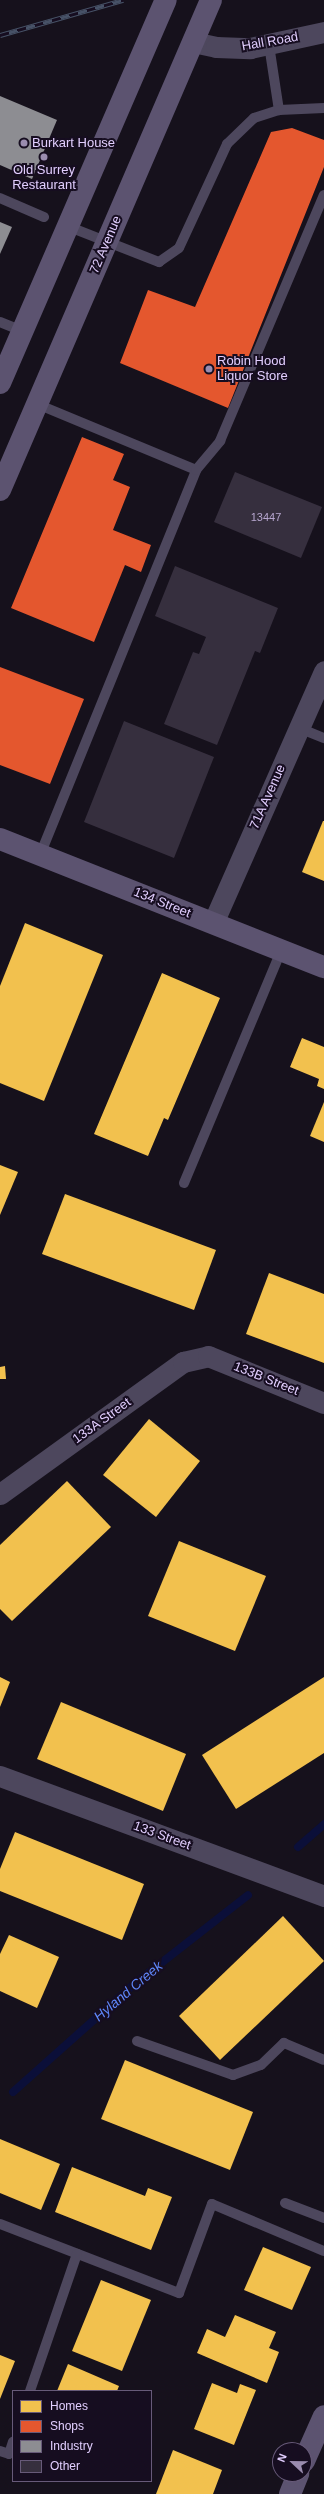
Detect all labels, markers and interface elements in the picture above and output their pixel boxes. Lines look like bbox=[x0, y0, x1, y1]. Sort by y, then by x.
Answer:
street label: Hall Road bbox=[241, 29, 299, 55]
place label: Burkart House bbox=[32, 135, 115, 151]
marker: Burkart House bbox=[19, 138, 29, 148]
marker: Old Surrey Restaurant bbox=[39, 152, 49, 162]
place label: Old Surrey Restaurant bbox=[12, 163, 76, 194]
street label: 72 Avenue bbox=[87, 213, 125, 277]
place label: Robin Hood Liquor Store bbox=[217, 354, 288, 385]
marker: Robin Hood Liquor Store bbox=[204, 364, 214, 374]
house number: 13447 bbox=[251, 510, 281, 524]
street label: 71A Avenue bbox=[247, 762, 289, 832]
street label: 134 Street bbox=[131, 885, 193, 921]
street label: 133B Street bbox=[231, 1359, 301, 1399]
street label: 133A Street bbox=[70, 1395, 134, 1447]
street label: 133 Street bbox=[131, 1818, 193, 1854]
water label: Hyland Creek bbox=[90, 1957, 166, 2025]
legend bbox=[12, 2390, 152, 2482]
text: Homes bbox=[50, 2399, 88, 2413]
text: Shops bbox=[50, 2419, 84, 2433]
text: Industry bbox=[50, 2439, 93, 2453]
north arrow bbox=[272, 2442, 312, 2482]
text: N bbox=[275, 2452, 289, 2464]
text: Other bbox=[50, 2459, 80, 2473]

